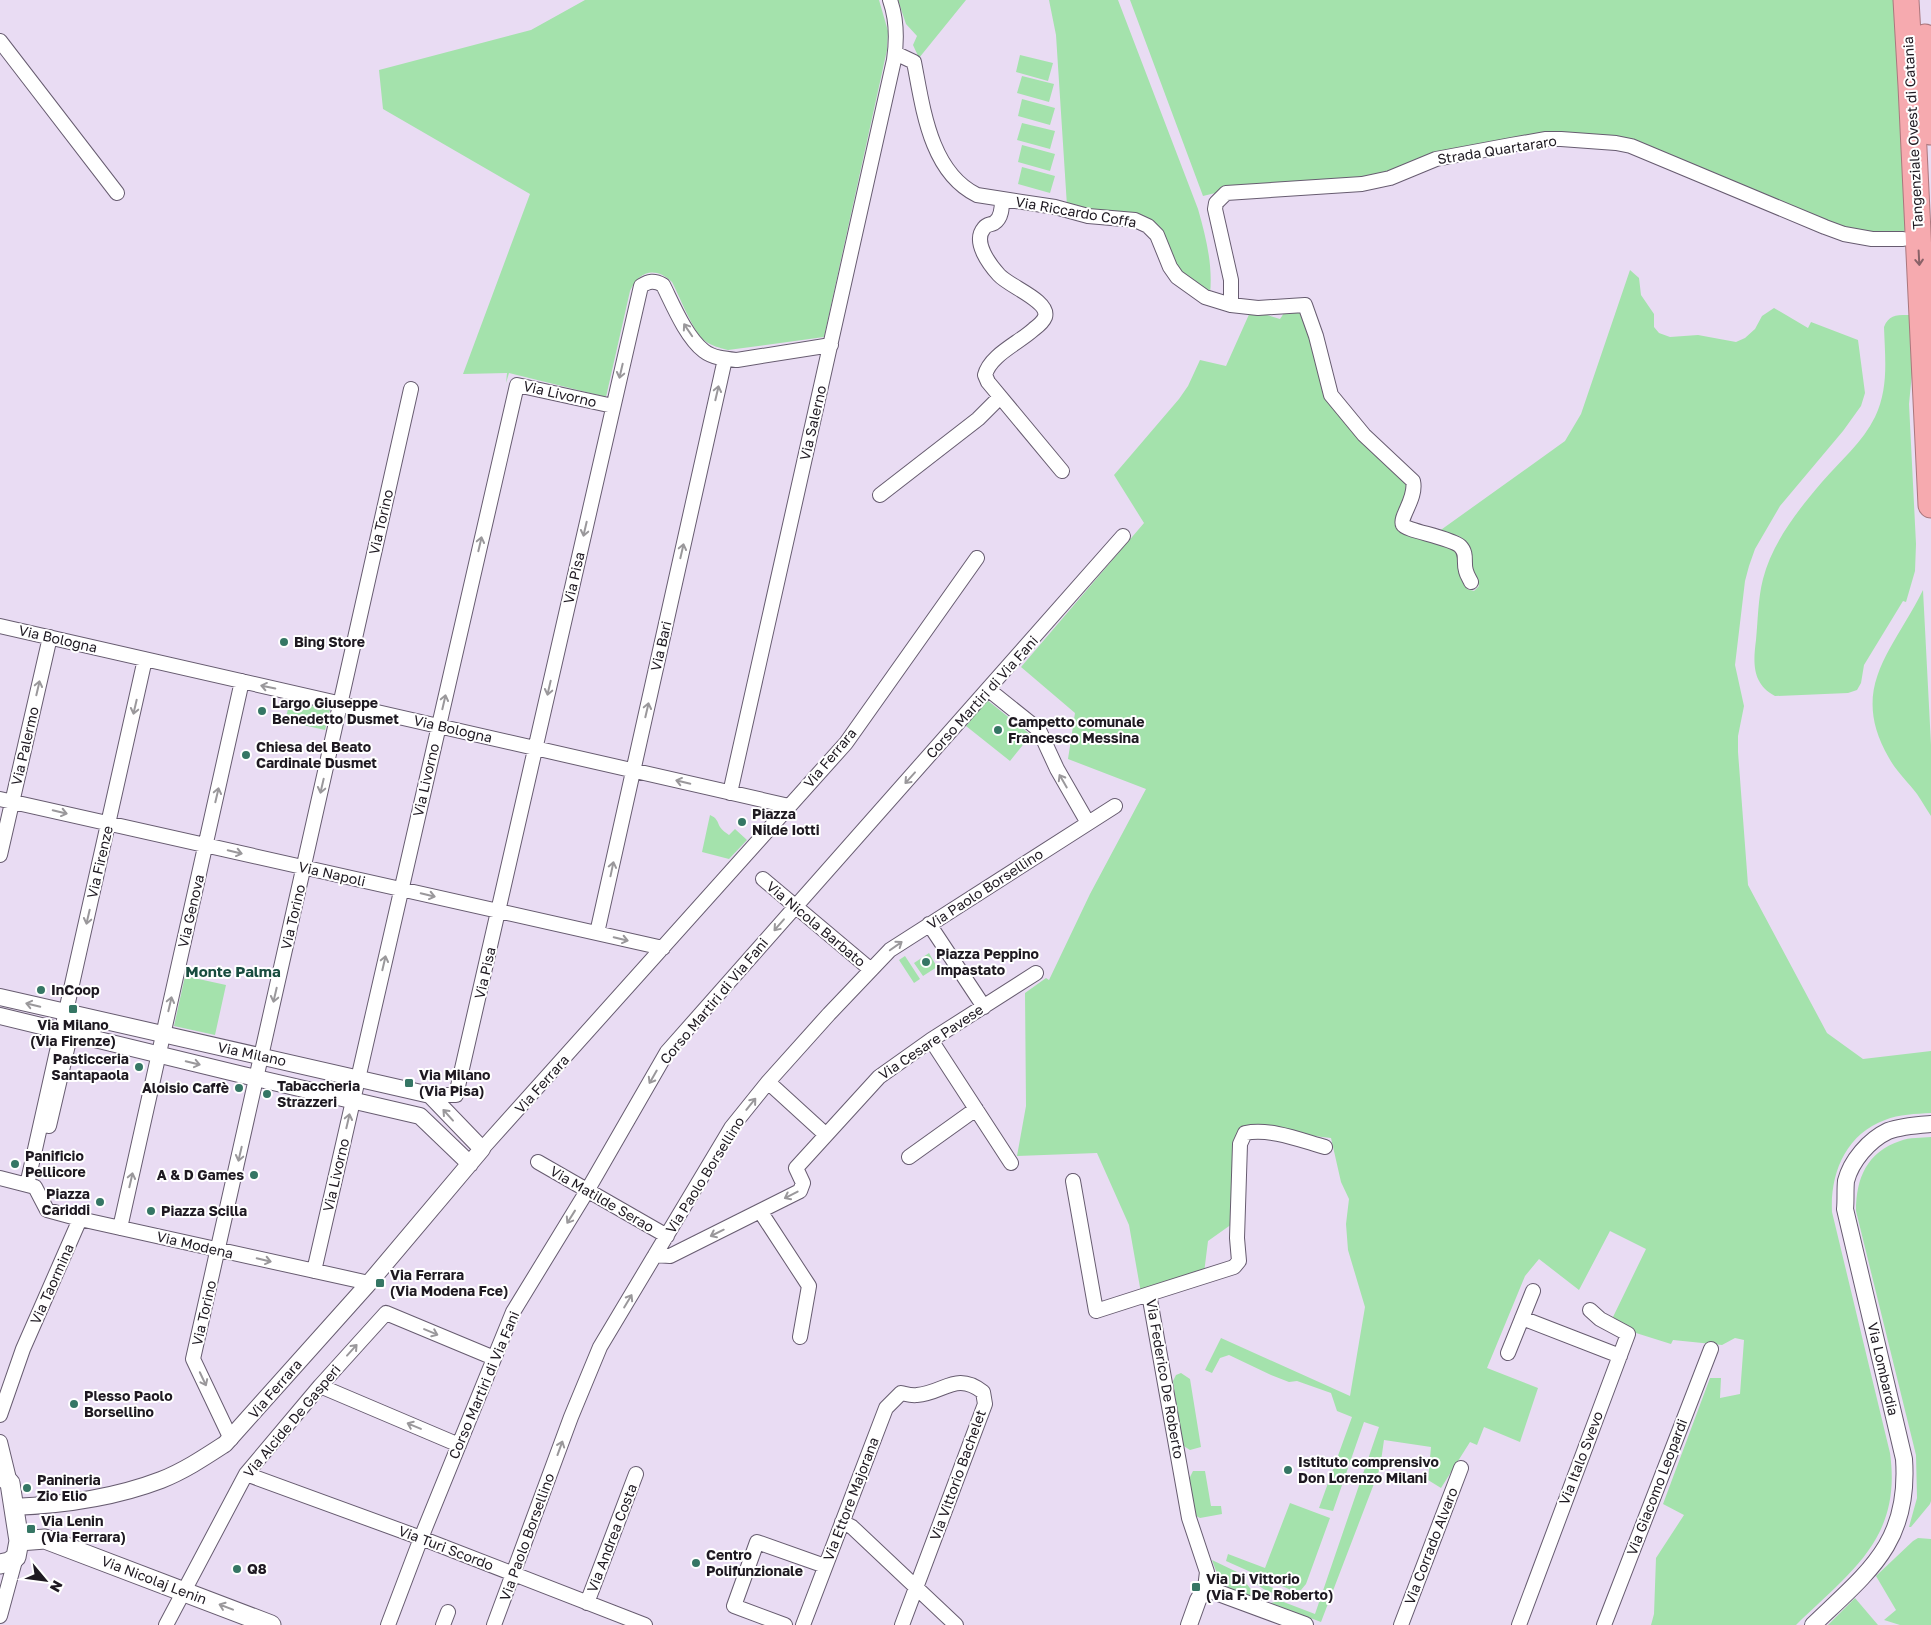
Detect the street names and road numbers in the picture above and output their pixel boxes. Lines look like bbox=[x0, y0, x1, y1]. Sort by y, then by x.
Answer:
street label: Tangenziale Ovest di Catania bbox=[1899, 36, 1926, 230]
street label: Strada Quartararo bbox=[1436, 132, 1558, 167]
street label: Via Riccardo Coffa bbox=[1014, 192, 1138, 231]
street label: Via Livorno bbox=[522, 377, 598, 410]
street label: Via Salerno bbox=[796, 384, 829, 462]
street label: Via Torino bbox=[365, 488, 396, 556]
street label: Via Pisa bbox=[559, 550, 588, 606]
street label: Via Bari bbox=[646, 619, 675, 673]
street label: Via Bologna bbox=[17, 621, 99, 656]
street label: Corso Martiri di Via Fani bbox=[922, 632, 1041, 762]
street label: Via Palermo bbox=[7, 705, 42, 787]
street label: Via Bologna bbox=[412, 711, 494, 746]
street label: Via Ferrara bbox=[800, 724, 860, 791]
street label: Via Livorno bbox=[409, 742, 442, 818]
street label: Via Firenze bbox=[83, 824, 116, 900]
street label: Via Paolo Borsellino bbox=[924, 845, 1046, 932]
street label: Via Napoli bbox=[297, 858, 367, 889]
street label: Via Genova bbox=[174, 873, 207, 949]
street label: Via Nicola Barbato bbox=[763, 877, 869, 970]
street label: Via Torino bbox=[277, 883, 308, 951]
street label: Corso Martiri di Via Fani bbox=[656, 934, 771, 1067]
street label: Via Pisa bbox=[470, 945, 499, 1001]
street label: Via Cesare Pavese bbox=[875, 1000, 986, 1083]
street label: Via Milano bbox=[216, 1038, 288, 1069]
street label: Via Ferrara bbox=[511, 1051, 572, 1116]
street label: Via Paolo Borsellino bbox=[662, 1113, 747, 1236]
street label: Via Livorno bbox=[319, 1137, 352, 1213]
street label: Via Matilde Serao bbox=[547, 1162, 657, 1235]
street label: Via Modena bbox=[155, 1227, 235, 1262]
street label: Via Taormina bbox=[26, 1241, 77, 1327]
street label: Via Torino bbox=[188, 1279, 219, 1347]
street label: Via Federico De Roberto bbox=[1143, 1298, 1188, 1460]
street label: Corso Martiri di Via Fani bbox=[445, 1308, 522, 1461]
street label: Via Lombardia bbox=[1864, 1321, 1902, 1417]
street label: Via Ferrara bbox=[244, 1356, 305, 1422]
street label: Via Alcide De Gasperi bbox=[239, 1361, 344, 1481]
street label: Via Vittorio Bachelet bbox=[926, 1407, 989, 1543]
street label: Via Italo Svevo bbox=[1555, 1409, 1606, 1507]
street label: Via Giacomo Leopardi bbox=[1623, 1416, 1690, 1558]
street label: Via Ettore Majorana bbox=[819, 1434, 882, 1563]
street label: Via Paolo Borsellino bbox=[496, 1471, 558, 1603]
street label: Via Andrea Costa bbox=[583, 1481, 640, 1594]
street label: Via Corrado Alvaro bbox=[1400, 1485, 1461, 1607]
street label: Via Turi Scordo bbox=[396, 1522, 496, 1573]
street label: Via Nicolaj Lenin bbox=[99, 1552, 209, 1607]

